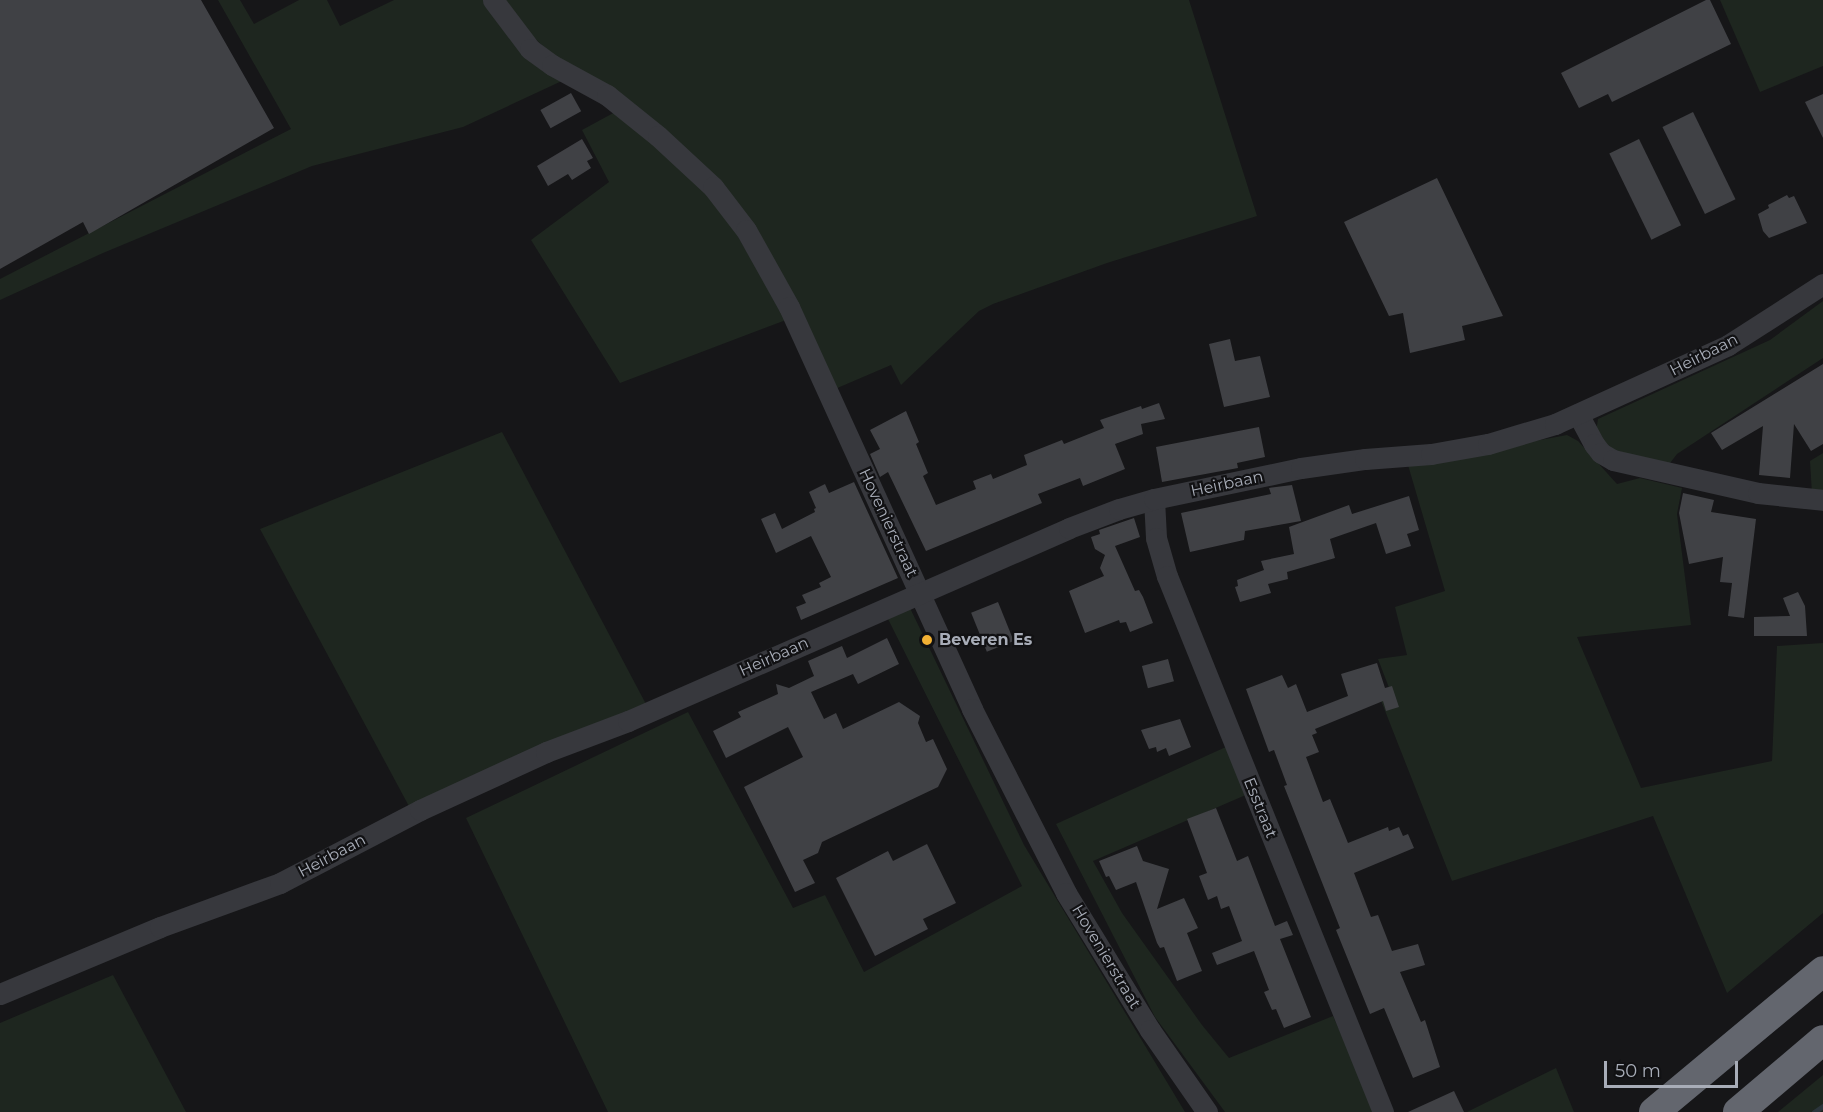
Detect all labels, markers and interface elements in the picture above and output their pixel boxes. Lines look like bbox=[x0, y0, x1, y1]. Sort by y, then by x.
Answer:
street label: Heirbaan bbox=[1667, 330, 1741, 380]
street label: Hovenierstraat bbox=[854, 466, 922, 580]
street label: Heirbaan bbox=[1189, 467, 1265, 501]
place label: Beveren Es bbox=[939, 630, 1032, 650]
street label: Heirbaan bbox=[736, 633, 812, 681]
marker: Beveren Es bbox=[920, 633, 934, 647]
street label: Esstraat bbox=[1239, 775, 1281, 841]
street label: Heirbaan bbox=[295, 830, 369, 882]
street label: Hovenierstraat bbox=[1068, 902, 1144, 1012]
scale bar bbox=[1607, 1049, 1740, 1087]
text: 50 m bbox=[1615, 1060, 1661, 1082]

